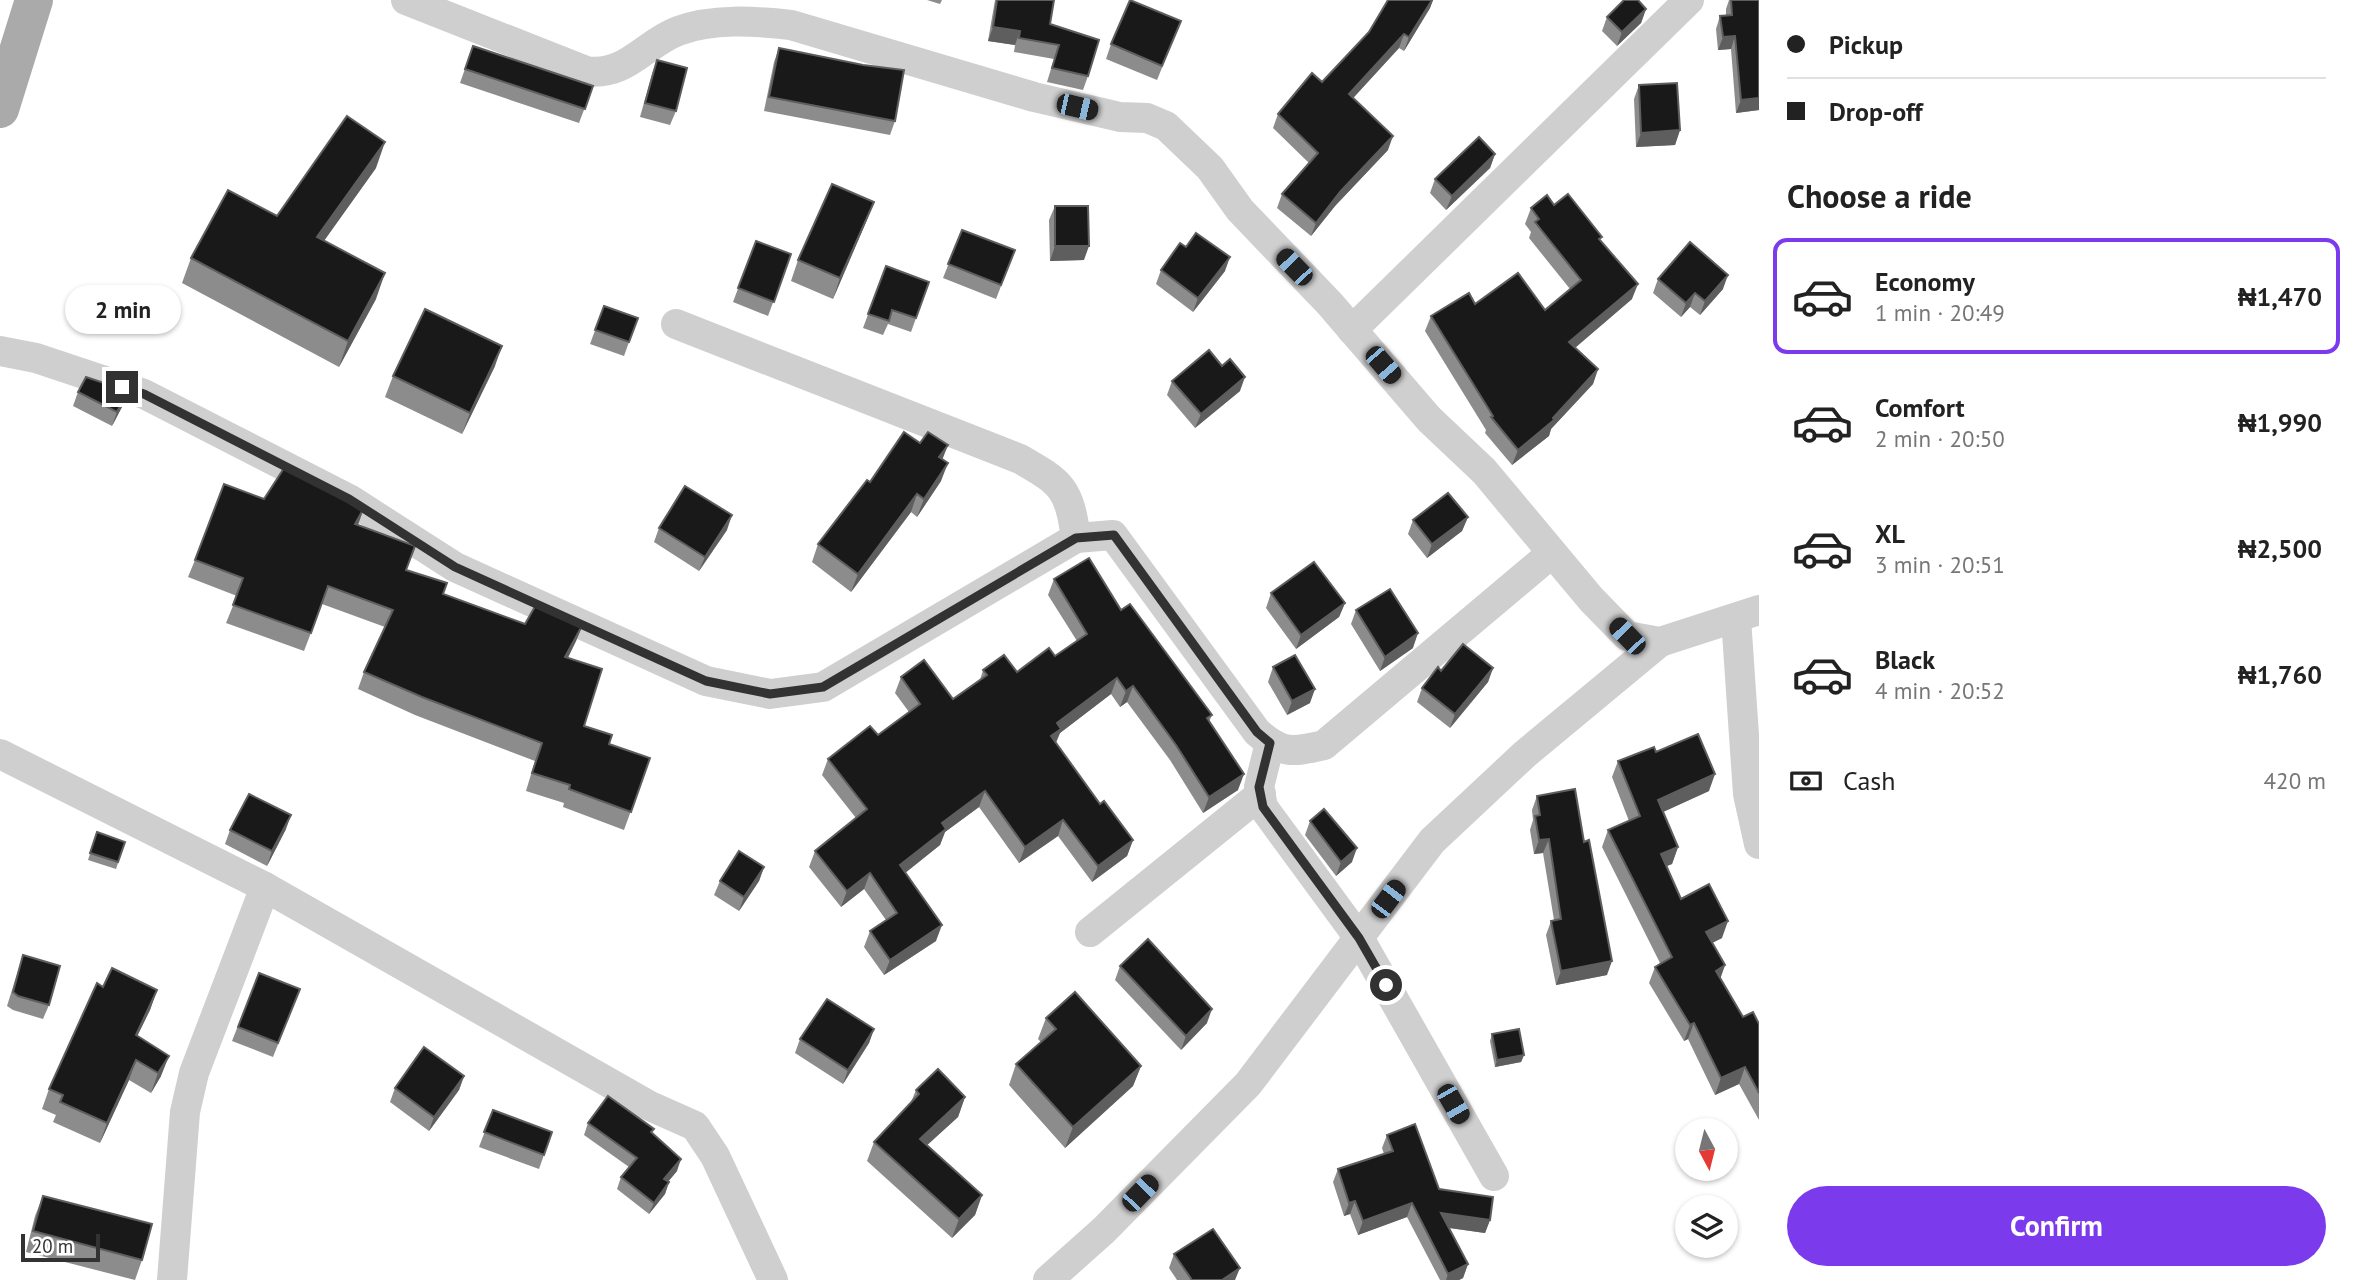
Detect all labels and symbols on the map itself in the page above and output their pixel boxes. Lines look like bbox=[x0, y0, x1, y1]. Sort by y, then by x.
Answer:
car bbox=[1055, 92, 1100, 122]
car bbox=[1272, 245, 1317, 289]
callout: 2 min bbox=[64, 286, 180, 334]
car bbox=[1362, 342, 1405, 388]
route end bbox=[106, 371, 138, 403]
car bbox=[1605, 614, 1650, 658]
car bbox=[1367, 876, 1410, 922]
route start bbox=[1370, 969, 1402, 1001]
car bbox=[1434, 1081, 1473, 1127]
north arrow bbox=[1675, 1118, 1738, 1181]
car bbox=[1118, 1171, 1163, 1215]
scale bar bbox=[21, 1231, 100, 1263]

